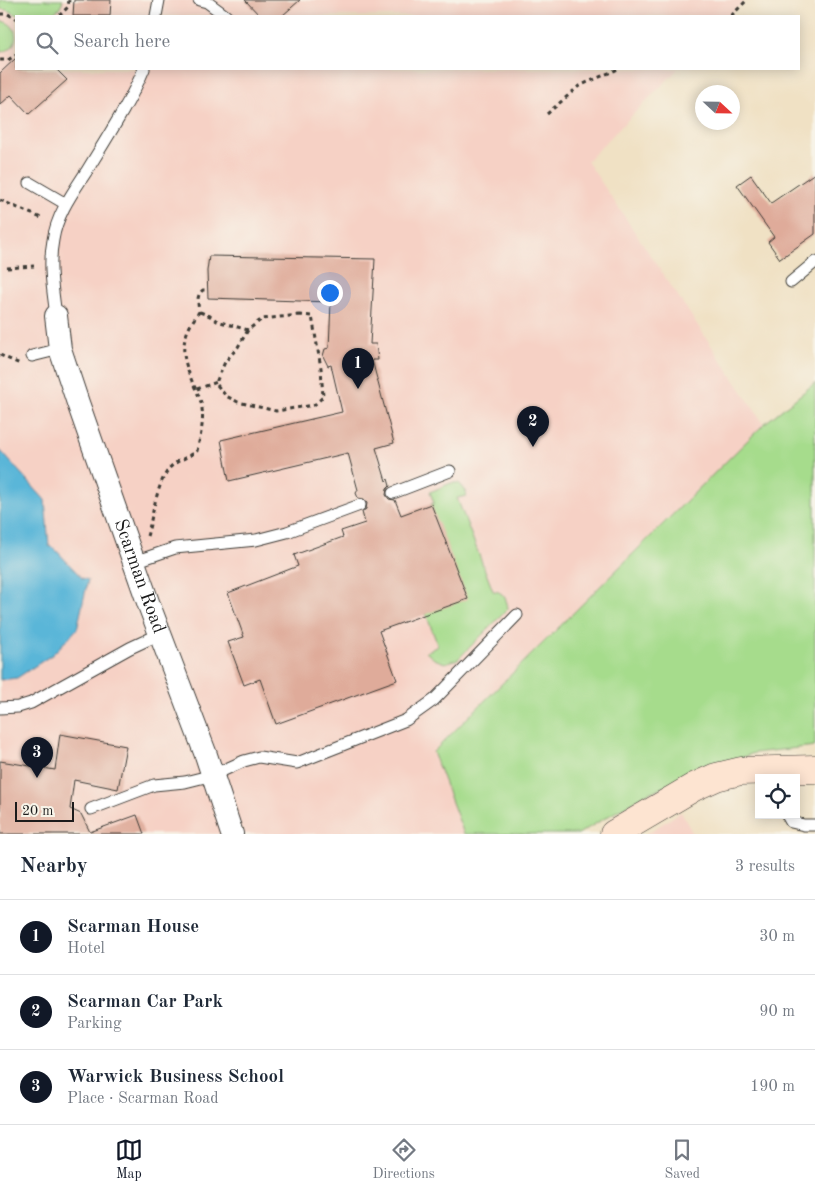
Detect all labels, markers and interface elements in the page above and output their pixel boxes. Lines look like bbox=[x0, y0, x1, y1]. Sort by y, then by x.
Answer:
search box bbox=[15, 15, 800, 70]
icon: search bbox=[33, 29, 61, 57]
text: Search here bbox=[73, 33, 170, 52]
north arrow bbox=[695, 85, 740, 130]
your location bbox=[317, 280, 343, 306]
pin: 1 bbox=[342, 348, 374, 389]
pin: 2 bbox=[517, 406, 549, 447]
street label: Scarman Road bbox=[110, 517, 168, 636]
pin: 3 bbox=[21, 737, 53, 778]
map controls bbox=[755, 774, 800, 819]
button: locate bbox=[755, 774, 800, 819]
scale bar bbox=[15, 799, 74, 822]
text: 20 m bbox=[22, 804, 53, 818]
text: Nearby bbox=[20, 856, 88, 877]
text: 3 results bbox=[735, 859, 795, 875]
text: Scarman House bbox=[67, 918, 199, 937]
text: 1 bbox=[31, 929, 41, 945]
text: 30 m bbox=[759, 929, 795, 945]
text: Hotel bbox=[67, 941, 105, 957]
text: Scarman Car Park bbox=[67, 993, 223, 1012]
text: 2 bbox=[31, 1004, 41, 1020]
text: 90 m bbox=[759, 1004, 795, 1020]
text: Parking bbox=[67, 1016, 122, 1032]
text: Warwick Business School bbox=[67, 1068, 284, 1087]
text: 3 bbox=[31, 1079, 41, 1095]
text: 190 m bbox=[750, 1079, 795, 1095]
text: Place · Scarman Road bbox=[67, 1091, 219, 1107]
tab: Map bbox=[115, 1136, 143, 1183]
tab: Directions bbox=[373, 1136, 435, 1183]
tab: Saved bbox=[664, 1136, 700, 1183]

